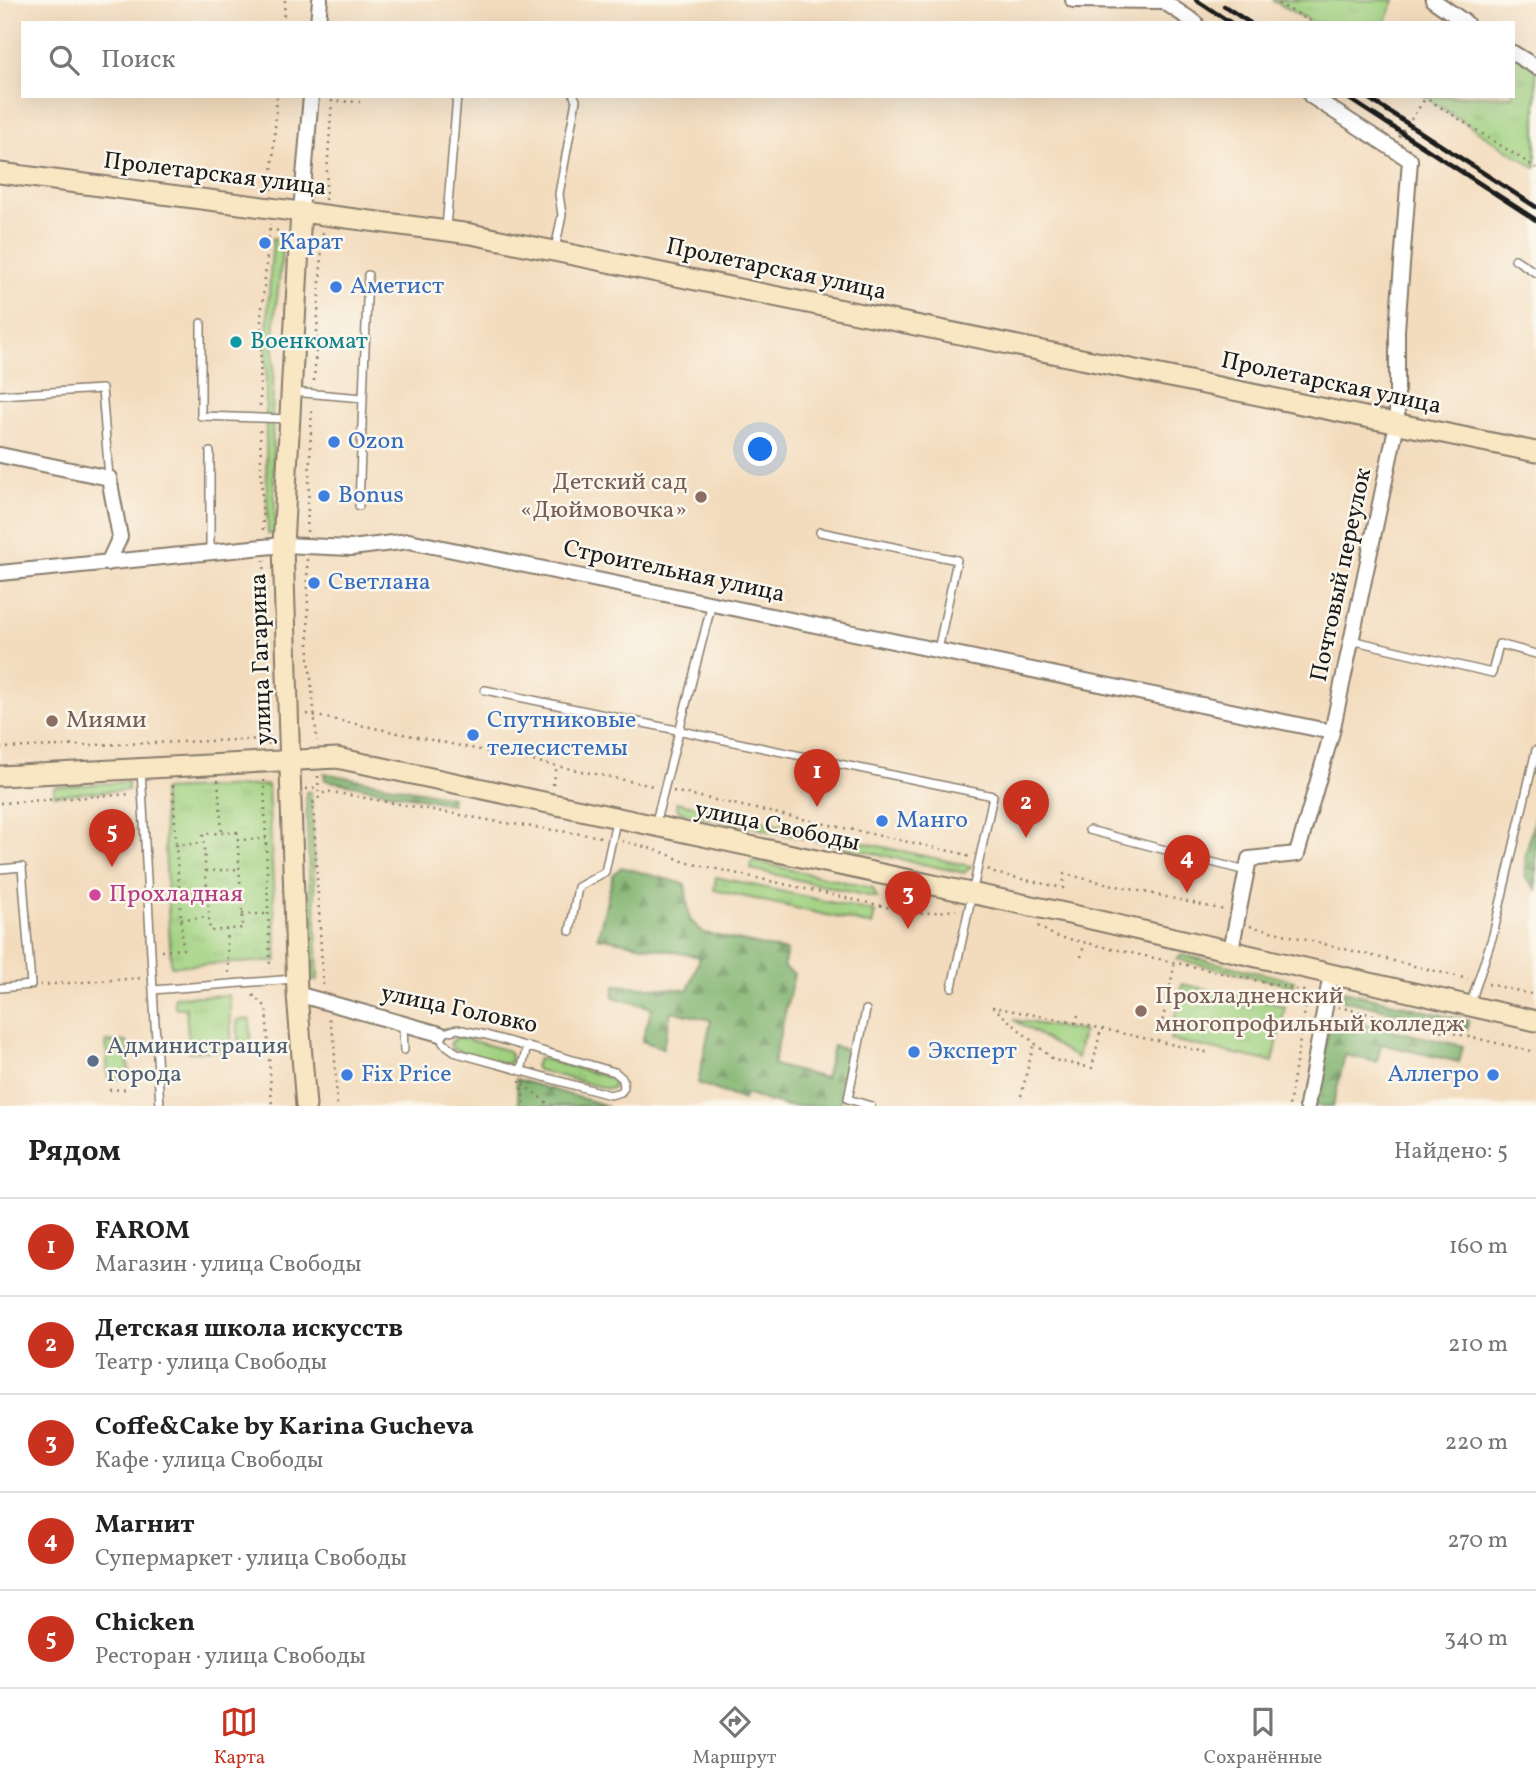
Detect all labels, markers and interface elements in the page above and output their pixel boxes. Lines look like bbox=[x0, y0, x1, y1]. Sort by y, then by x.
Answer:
search box bbox=[21, 21, 1515, 98]
icon: search bbox=[45, 41, 83, 79]
text: Поиск bbox=[101, 42, 175, 78]
street label: Пролетарская улица bbox=[101, 144, 329, 206]
place label: Карат bbox=[279, 226, 343, 260]
street label: Пролетарская улица bbox=[663, 230, 889, 310]
marker: Карат bbox=[257, 235, 273, 251]
place label: Аметист bbox=[350, 270, 444, 304]
marker: Аметист bbox=[328, 279, 344, 295]
place label: Военкомат bbox=[250, 325, 368, 359]
marker: Военкомат bbox=[228, 334, 244, 350]
street label: Пролетарская улица bbox=[1218, 344, 1444, 424]
place label: Ozon bbox=[348, 425, 405, 459]
your location bbox=[743, 432, 777, 466]
marker: Ozon bbox=[326, 434, 342, 450]
street label: Почтовый переулок bbox=[1303, 465, 1381, 685]
place label: Детский сад «Дюймовочка» bbox=[520, 466, 687, 528]
place label: Bonus bbox=[338, 479, 404, 513]
marker: Bonus bbox=[316, 488, 332, 504]
marker: Детский сад «Дюймовочка» bbox=[693, 489, 709, 505]
street label: Строительная улица bbox=[560, 532, 788, 612]
place label: Светлана bbox=[328, 566, 431, 600]
street label: улица Гагарина bbox=[242, 572, 282, 746]
marker: Светлана bbox=[306, 575, 322, 591]
place label: Миями bbox=[66, 704, 147, 738]
place label: Спутниковые телесистемы bbox=[487, 704, 636, 766]
marker: Миями bbox=[44, 713, 60, 729]
marker: Спутниковые телесистемы bbox=[465, 727, 481, 743]
pin: 1 bbox=[794, 749, 840, 807]
pin: 2 bbox=[1003, 780, 1049, 838]
street label: улица Свободы bbox=[691, 793, 863, 861]
place label: Манго bbox=[896, 804, 968, 838]
pin: 5 bbox=[89, 809, 135, 867]
marker: Манго bbox=[874, 813, 890, 829]
pin: 4 bbox=[1164, 835, 1210, 893]
pin: 3 bbox=[885, 871, 931, 929]
place label: Прохладная bbox=[109, 878, 243, 912]
marker: Прохладная bbox=[87, 887, 103, 903]
street label: улица Головко bbox=[377, 977, 541, 1043]
place label: Прохладненский многопрофильный колледж bbox=[1155, 980, 1465, 1042]
marker: Прохладненский многопрофильный колледж bbox=[1133, 1003, 1149, 1019]
place label: Администрация города bbox=[107, 1030, 288, 1092]
place label: Эксперт bbox=[928, 1035, 1017, 1069]
marker: Эксперт bbox=[906, 1044, 922, 1060]
marker: Администрация города bbox=[85, 1053, 101, 1069]
place label: Fix Price bbox=[361, 1058, 452, 1092]
place label: Аллегро bbox=[1388, 1058, 1479, 1092]
marker: Fix Price bbox=[339, 1067, 355, 1083]
marker: Аллегро bbox=[1485, 1067, 1501, 1083]
text: Рядом bbox=[28, 1131, 121, 1173]
text: Найдено: 5 bbox=[1394, 1136, 1508, 1168]
text: FAROM bbox=[95, 1213, 190, 1249]
text: 1 bbox=[46, 1231, 56, 1263]
text: 160 m bbox=[1449, 1231, 1508, 1263]
text: Магазин · улица Свободы bbox=[95, 1249, 362, 1281]
text: Детская школа искусств bbox=[95, 1311, 403, 1347]
text: 2 bbox=[45, 1329, 57, 1361]
text: 210 m bbox=[1448, 1329, 1508, 1361]
text: Театр · улица Свободы bbox=[95, 1347, 327, 1379]
text: Coffe&Cake by Karina Gucheva bbox=[95, 1409, 474, 1445]
text: 3 bbox=[45, 1427, 57, 1459]
text: 220 m bbox=[1445, 1427, 1508, 1459]
text: Кафе · улица Свободы bbox=[95, 1445, 323, 1477]
text: Магнит bbox=[95, 1507, 195, 1543]
text: 4 bbox=[44, 1525, 58, 1557]
text: 270 m bbox=[1447, 1525, 1508, 1557]
text: Супермаркет · улица Свободы bbox=[95, 1543, 407, 1575]
text: Chicken bbox=[95, 1605, 195, 1641]
text: 5 bbox=[45, 1623, 57, 1655]
text: 340 m bbox=[1444, 1623, 1508, 1655]
text: Ресторан · улица Свободы bbox=[95, 1641, 366, 1673]
tab: Карта bbox=[214, 1703, 265, 1771]
tab: Маршрут bbox=[693, 1703, 776, 1771]
tab: Сохранённые bbox=[1204, 1703, 1322, 1771]

